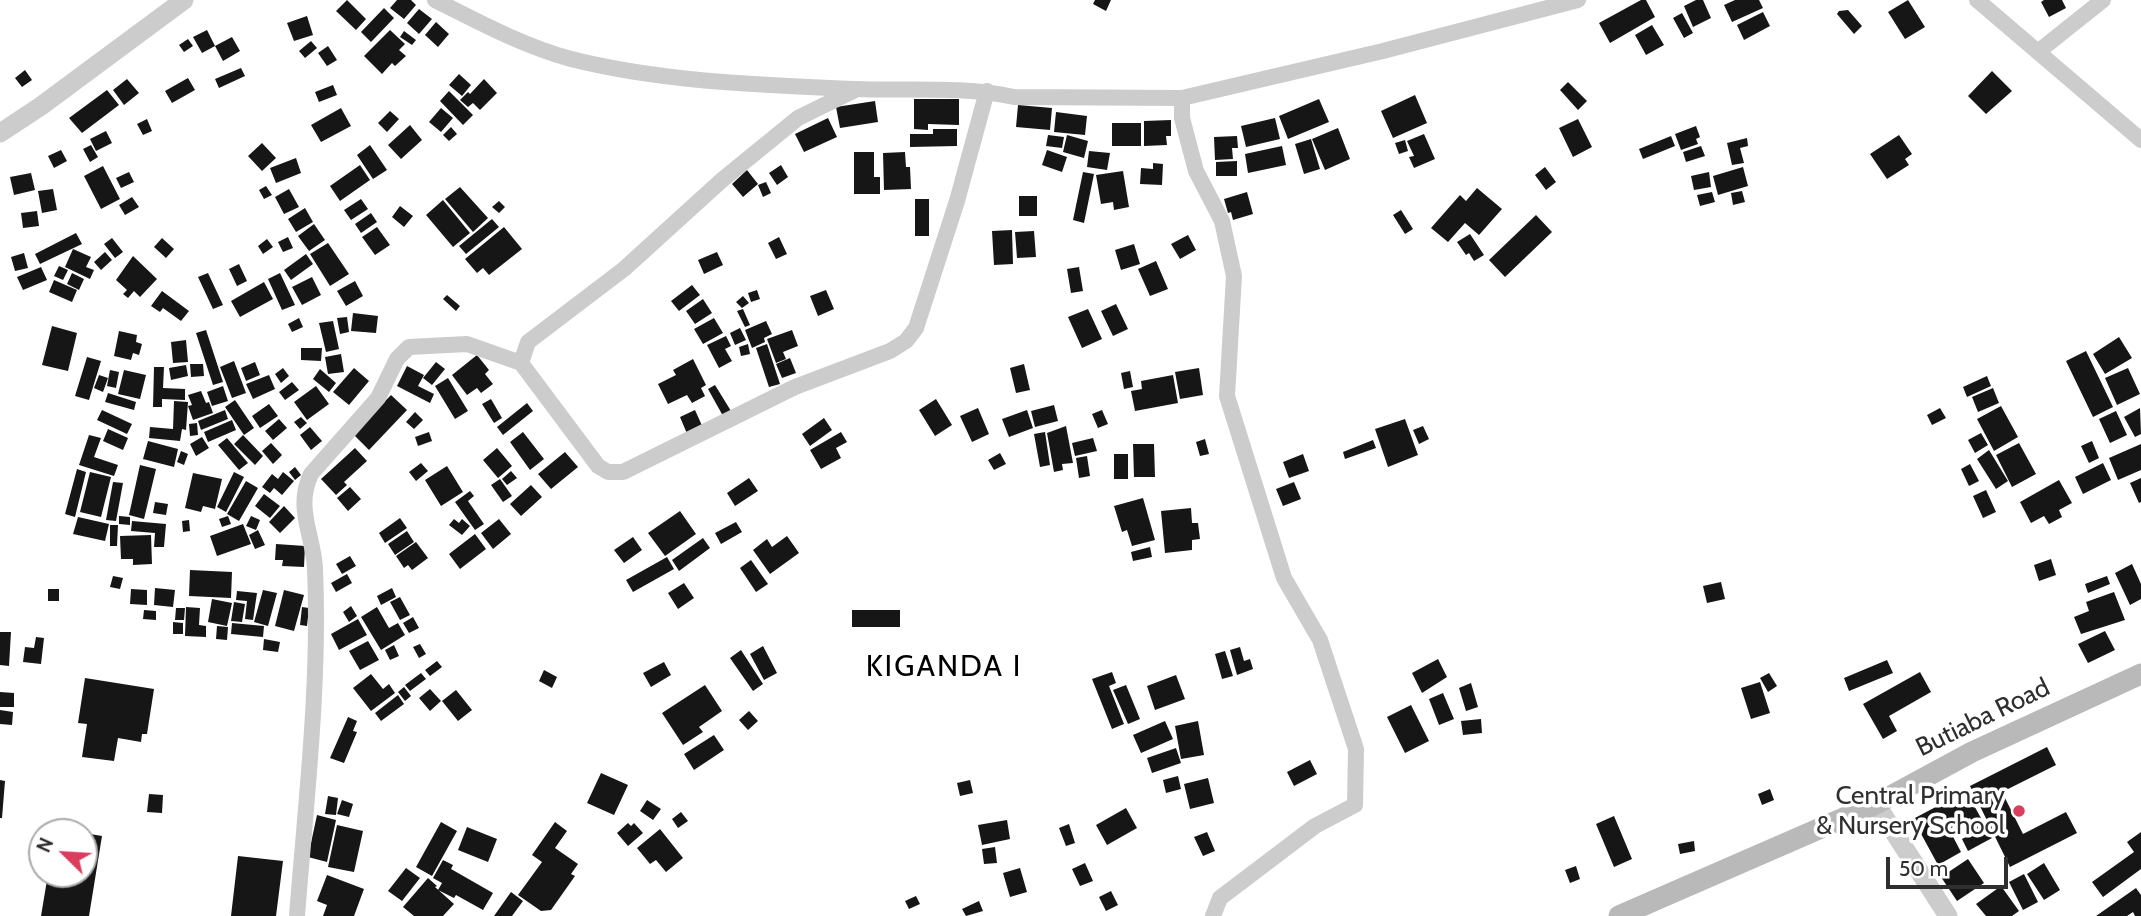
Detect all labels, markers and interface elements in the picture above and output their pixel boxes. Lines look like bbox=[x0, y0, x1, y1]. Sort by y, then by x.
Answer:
district label: KIGANDA I bbox=[867, 649, 1021, 685]
street label: Butiaba Road bbox=[1911, 672, 2055, 764]
place label: Central Primary & Nursery School bbox=[1816, 780, 2005, 842]
marker: Central Primary & Nursery School bbox=[2011, 803, 2027, 819]
north arrow bbox=[28, 818, 98, 888]
text: N bbox=[32, 834, 58, 856]
scale bar bbox=[1889, 842, 2011, 886]
text: 50 m bbox=[1899, 856, 1948, 881]

